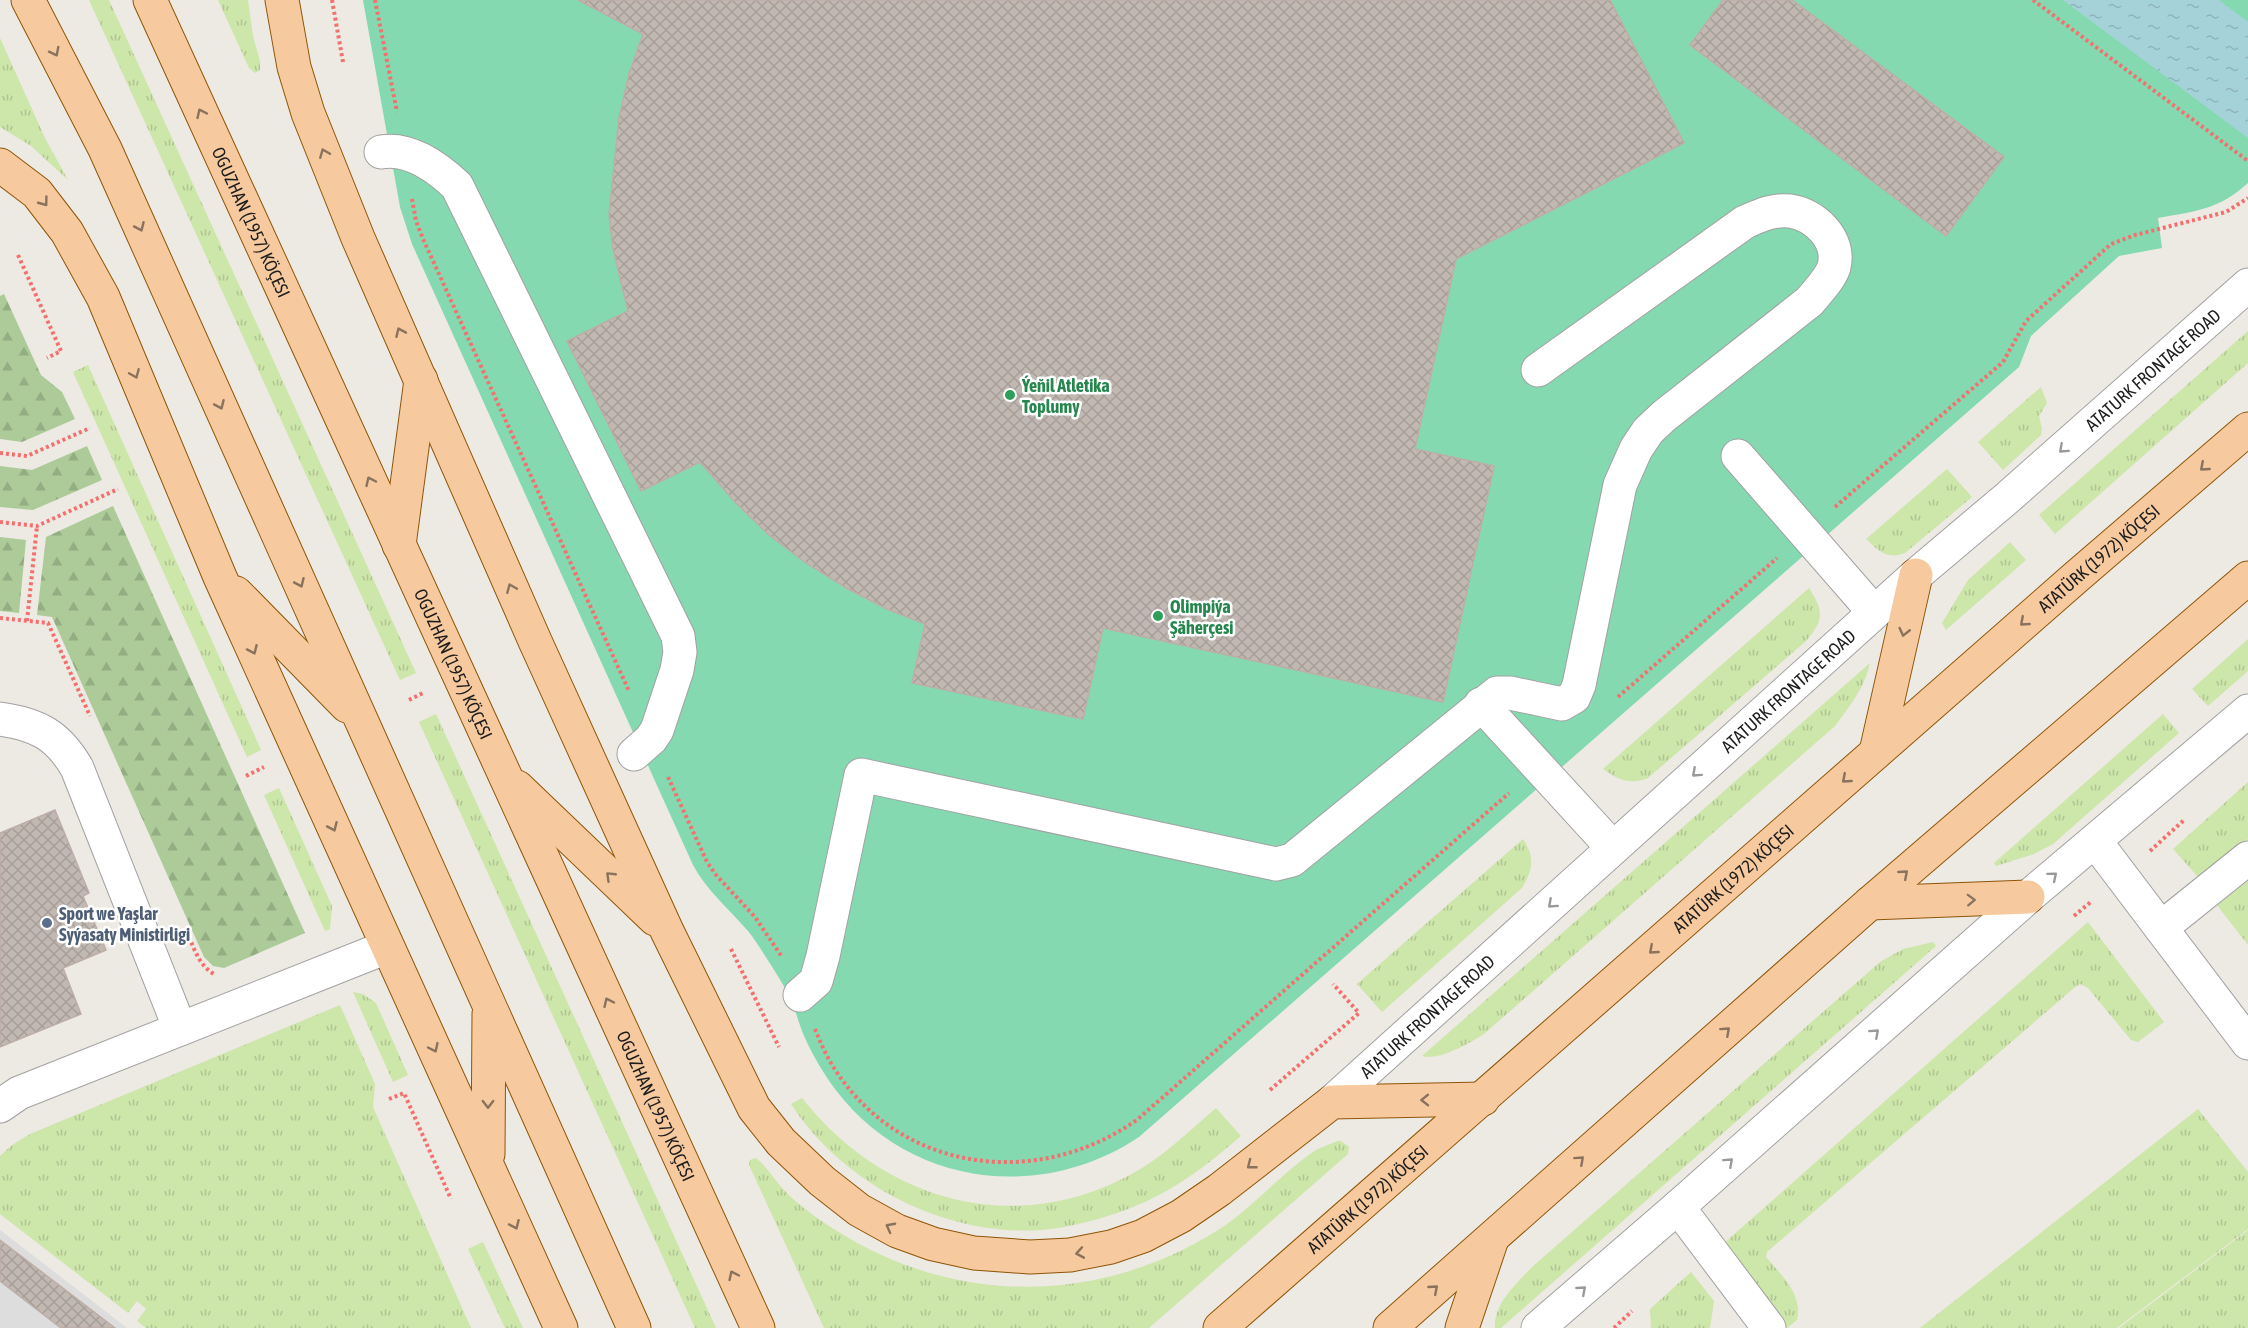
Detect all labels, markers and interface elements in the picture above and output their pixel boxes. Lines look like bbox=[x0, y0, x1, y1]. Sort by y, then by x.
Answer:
one-way arrow bbox=[48, 46, 59, 56]
one-way arrow bbox=[197, 108, 209, 119]
street label: OGUZHAN (1957) KÖÇESI bbox=[208, 143, 295, 300]
one-way arrow bbox=[318, 148, 331, 158]
one-way arrow bbox=[37, 195, 48, 206]
one-way arrow bbox=[133, 221, 145, 232]
street label: ATATURK FRONTAGE ROAD bbox=[2081, 304, 2224, 435]
one-way arrow bbox=[395, 327, 407, 338]
one-way arrow bbox=[128, 368, 140, 379]
place label: Ýeňil Atletika Toplumy bbox=[1021, 375, 1110, 417]
marker: Ýeňil Atletika Toplumy bbox=[1003, 388, 1017, 402]
one-way arrow bbox=[213, 399, 225, 410]
one-way arrow bbox=[2059, 442, 2070, 453]
one-way arrow bbox=[2200, 460, 2211, 471]
one-way arrow bbox=[365, 477, 377, 488]
street label: ATATÜRK (1972) KÖÇESI bbox=[2033, 500, 2163, 616]
one-way arrow bbox=[293, 577, 305, 588]
one-way arrow bbox=[507, 583, 519, 594]
street label: OGUZHAN (1957) KÖÇESI bbox=[410, 585, 497, 742]
place label: Olimpiýa Şäherçesi bbox=[1170, 596, 1233, 638]
marker: Olimpiýa Şäherçesi bbox=[1151, 609, 1165, 623]
one-way arrow bbox=[2020, 615, 2031, 626]
street label: ATATURK FRONTAGE ROAD bbox=[1716, 625, 1859, 757]
one-way arrow bbox=[1898, 627, 1911, 637]
one-way arrow bbox=[246, 643, 258, 654]
one-way arrow bbox=[1692, 766, 1703, 777]
one-way arrow bbox=[1842, 772, 1853, 783]
street label: ATATÜRK (1972) KÖÇESI bbox=[1668, 820, 1797, 937]
one-way arrow bbox=[326, 821, 338, 832]
one-way arrow bbox=[1897, 871, 1908, 882]
one-way arrow bbox=[606, 872, 617, 883]
one-way arrow bbox=[2047, 872, 2058, 883]
one-way arrow bbox=[1966, 893, 1975, 906]
one-way arrow bbox=[1548, 897, 1558, 908]
place label: Sport we Yaşlar Syýasaty Ministirligi bbox=[59, 903, 190, 945]
marker: Sport we Yaşlar Syýasaty Ministirligi bbox=[40, 916, 54, 930]
one-way arrow bbox=[1649, 942, 1660, 953]
street label: ATATURK FRONTAGE ROAD bbox=[1356, 950, 1498, 1082]
one-way arrow bbox=[603, 998, 615, 1009]
street label: OGUZHAN (1957) KÖÇESI bbox=[613, 1027, 700, 1184]
one-way arrow bbox=[1719, 1027, 1730, 1038]
one-way arrow bbox=[1869, 1029, 1880, 1040]
one-way arrow bbox=[427, 1041, 439, 1052]
one-way arrow bbox=[1420, 1094, 1429, 1107]
one-way arrow bbox=[482, 1099, 494, 1108]
street label: ATATÜRK (1972) KÖÇESI bbox=[1303, 1140, 1432, 1257]
one-way arrow bbox=[1573, 1156, 1584, 1167]
one-way arrow bbox=[1247, 1157, 1258, 1168]
one-way arrow bbox=[1723, 1158, 1733, 1169]
one-way arrow bbox=[508, 1219, 520, 1230]
one-way arrow bbox=[886, 1223, 896, 1234]
one-way arrow bbox=[1076, 1246, 1086, 1259]
one-way arrow bbox=[729, 1270, 741, 1281]
one-way arrow bbox=[1427, 1285, 1438, 1296]
one-way arrow bbox=[1575, 1286, 1586, 1297]

